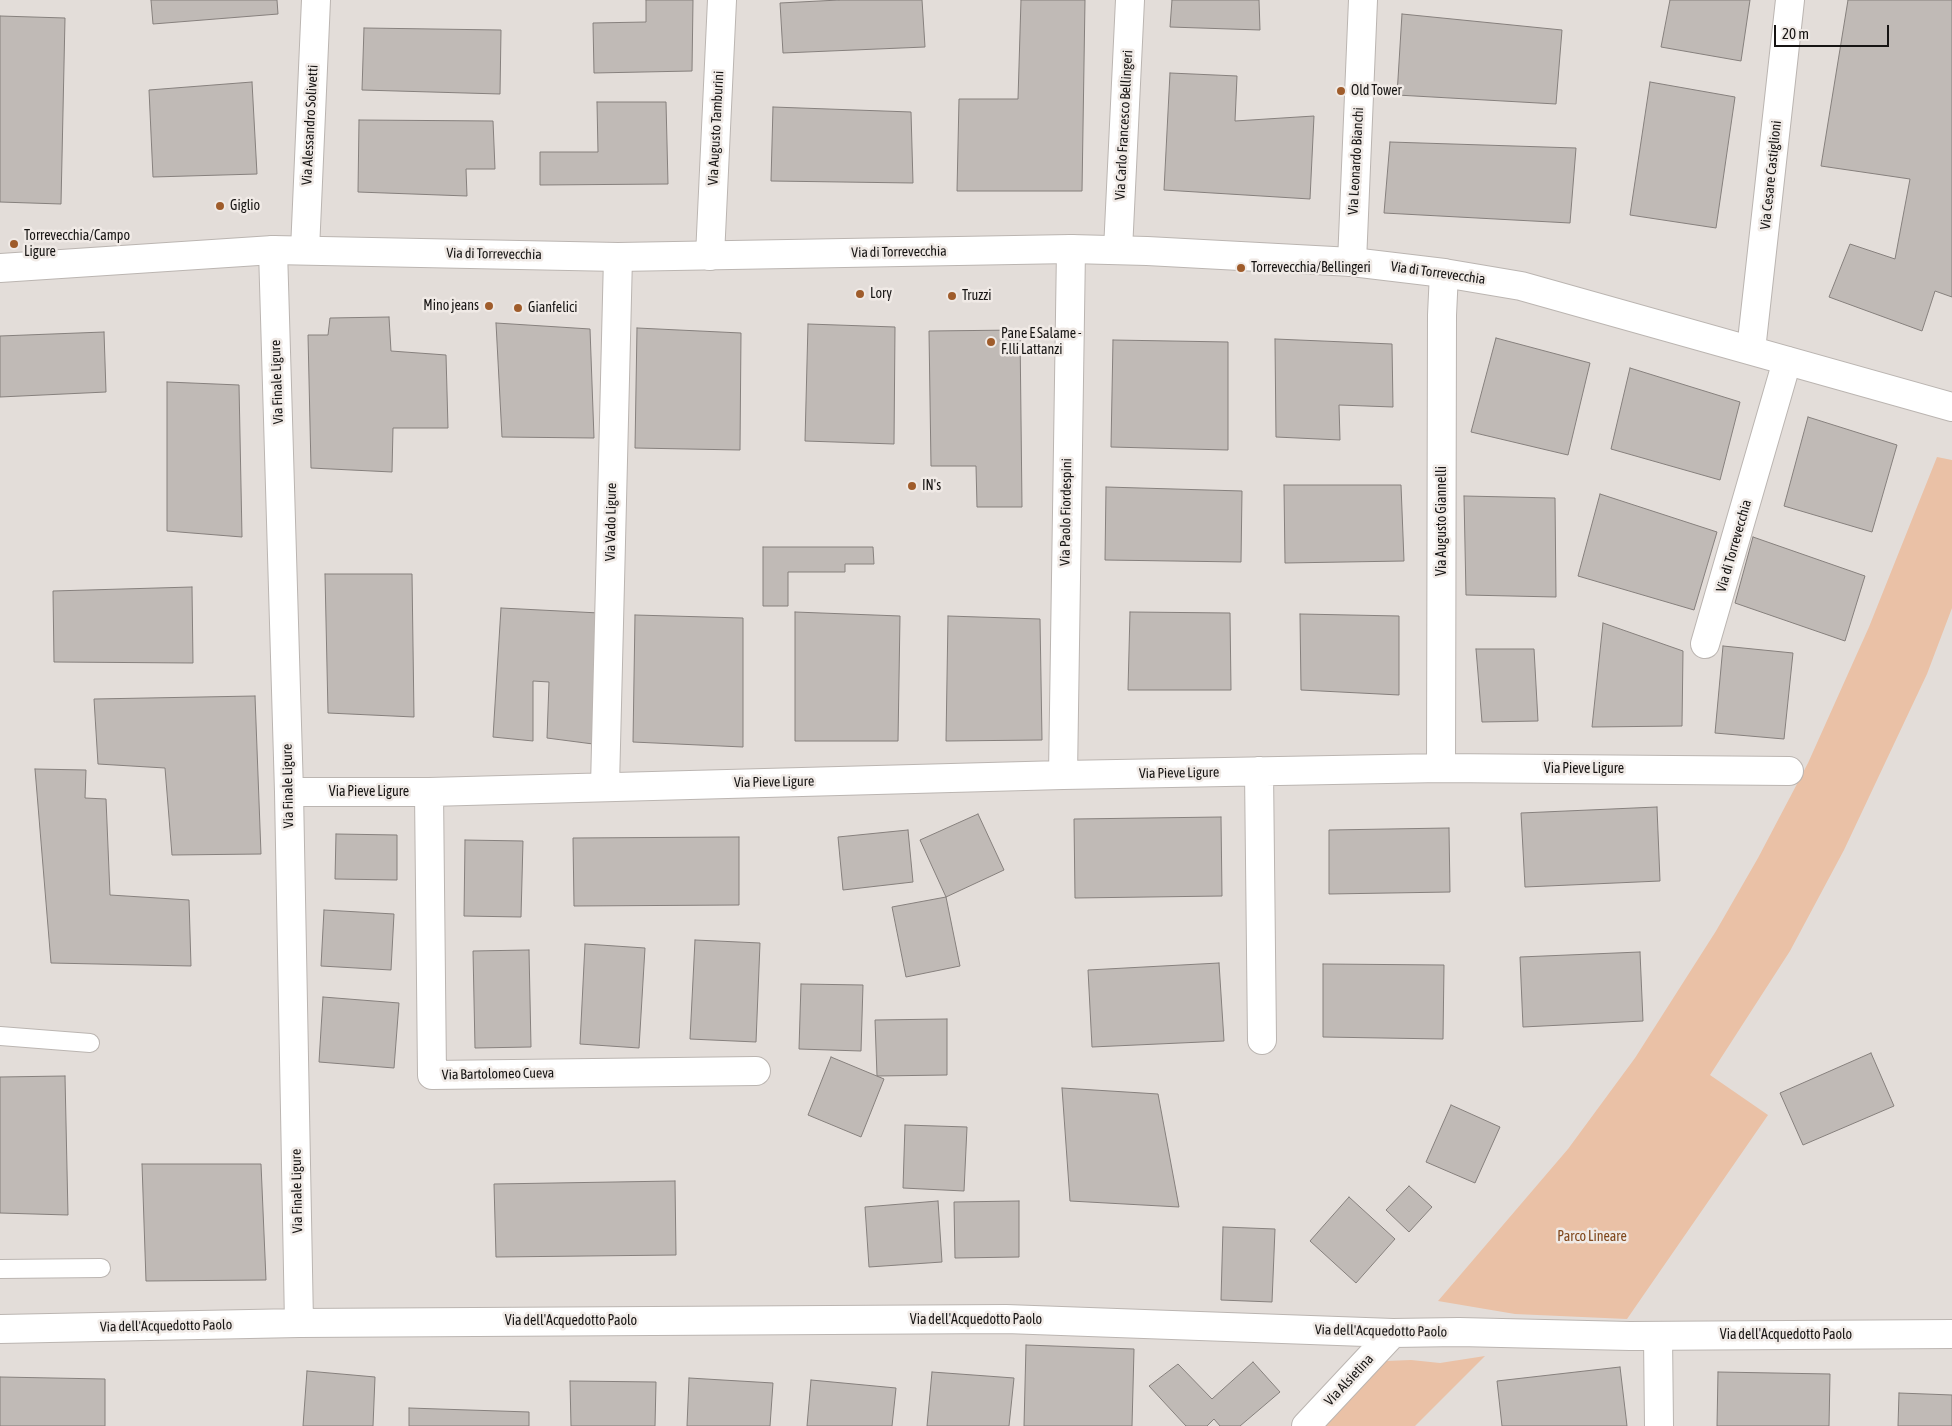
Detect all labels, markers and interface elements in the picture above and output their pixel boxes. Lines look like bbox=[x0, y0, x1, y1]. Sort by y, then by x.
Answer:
scale bar bbox=[1777, 15, 1892, 47]
text: 20 m bbox=[1782, 25, 1809, 42]
street label: Via Carlo Francesco Bellingeri bbox=[1112, 50, 1136, 200]
street label: Via Alessandro Solivetti bbox=[298, 64, 322, 186]
street label: Via Augusto Tamburini bbox=[705, 70, 727, 186]
place label: Old Tower bbox=[1351, 83, 1402, 99]
marker: Old Tower bbox=[1335, 85, 1347, 97]
street label: Via Leonardo Bianchi bbox=[1345, 107, 1367, 215]
street label: Via Cesare Castiglioni bbox=[1757, 120, 1785, 230]
place label: Giglio bbox=[230, 198, 260, 214]
marker: Giglio bbox=[214, 200, 226, 212]
place label: Torrevecchia/Campo Ligure bbox=[24, 228, 130, 260]
marker: Torrevecchia/Campo Ligure bbox=[8, 238, 20, 250]
street label: Via di Torrevecchia bbox=[851, 243, 947, 261]
street label: Via di Torrevecchia bbox=[446, 245, 542, 263]
street label: Via di Torrevecchia bbox=[1390, 258, 1486, 288]
place label: Torrevecchia/Bellingeri bbox=[1251, 260, 1371, 276]
marker: Torrevecchia/Bellingeri bbox=[1235, 262, 1247, 274]
place label: Lory bbox=[870, 286, 892, 302]
marker: Lory bbox=[854, 288, 866, 300]
place label: Truzzi bbox=[962, 288, 991, 304]
marker: Truzzi bbox=[946, 290, 958, 302]
place label: Mino jeans bbox=[423, 298, 479, 314]
marker: Mino jeans bbox=[483, 300, 495, 312]
place label: Gianfelici bbox=[528, 300, 577, 316]
marker: Gianfelici bbox=[512, 302, 524, 314]
place label: Pane E Salame - F.lli Lattanzi bbox=[1001, 326, 1081, 358]
marker: Pane E Salame - F.lli Lattanzi bbox=[985, 336, 997, 348]
street label: Via Finale Ligure bbox=[267, 340, 287, 424]
street label: Via Paolo Fiordespini bbox=[1057, 458, 1075, 566]
street label: Via Augusto Giannelli bbox=[1434, 466, 1450, 576]
place label: IN's bbox=[922, 478, 941, 494]
marker: IN's bbox=[906, 480, 918, 492]
street label: Via Vado Ligure bbox=[602, 483, 620, 561]
street label: Via di Torrevecchia bbox=[1713, 498, 1755, 594]
street label: Via Finale Ligure bbox=[279, 744, 297, 828]
street label: Via Pieve Ligure bbox=[1544, 761, 1624, 777]
street label: Via Pieve Ligure bbox=[1139, 764, 1219, 782]
street label: Via Pieve Ligure bbox=[734, 773, 814, 791]
street label: Via Pieve Ligure bbox=[329, 784, 409, 800]
street label: Via Bartolomeo Cueva bbox=[442, 1065, 554, 1083]
street label: Via Finale Ligure bbox=[288, 1149, 306, 1233]
park label: Parco Lineare bbox=[1557, 1229, 1627, 1245]
street label: Via dell'Acquedotto Paolo bbox=[910, 1312, 1042, 1328]
street label: Via dell'Acquedotto Paolo bbox=[505, 1313, 637, 1329]
street label: Via dell'Acquedotto Paolo bbox=[100, 1316, 232, 1336]
street label: Via dell'Acquedotto Paolo bbox=[1315, 1321, 1447, 1341]
street label: Via dell'Acquedotto Paolo bbox=[1720, 1327, 1852, 1343]
street label: Via Alsietina bbox=[1321, 1351, 1377, 1409]

